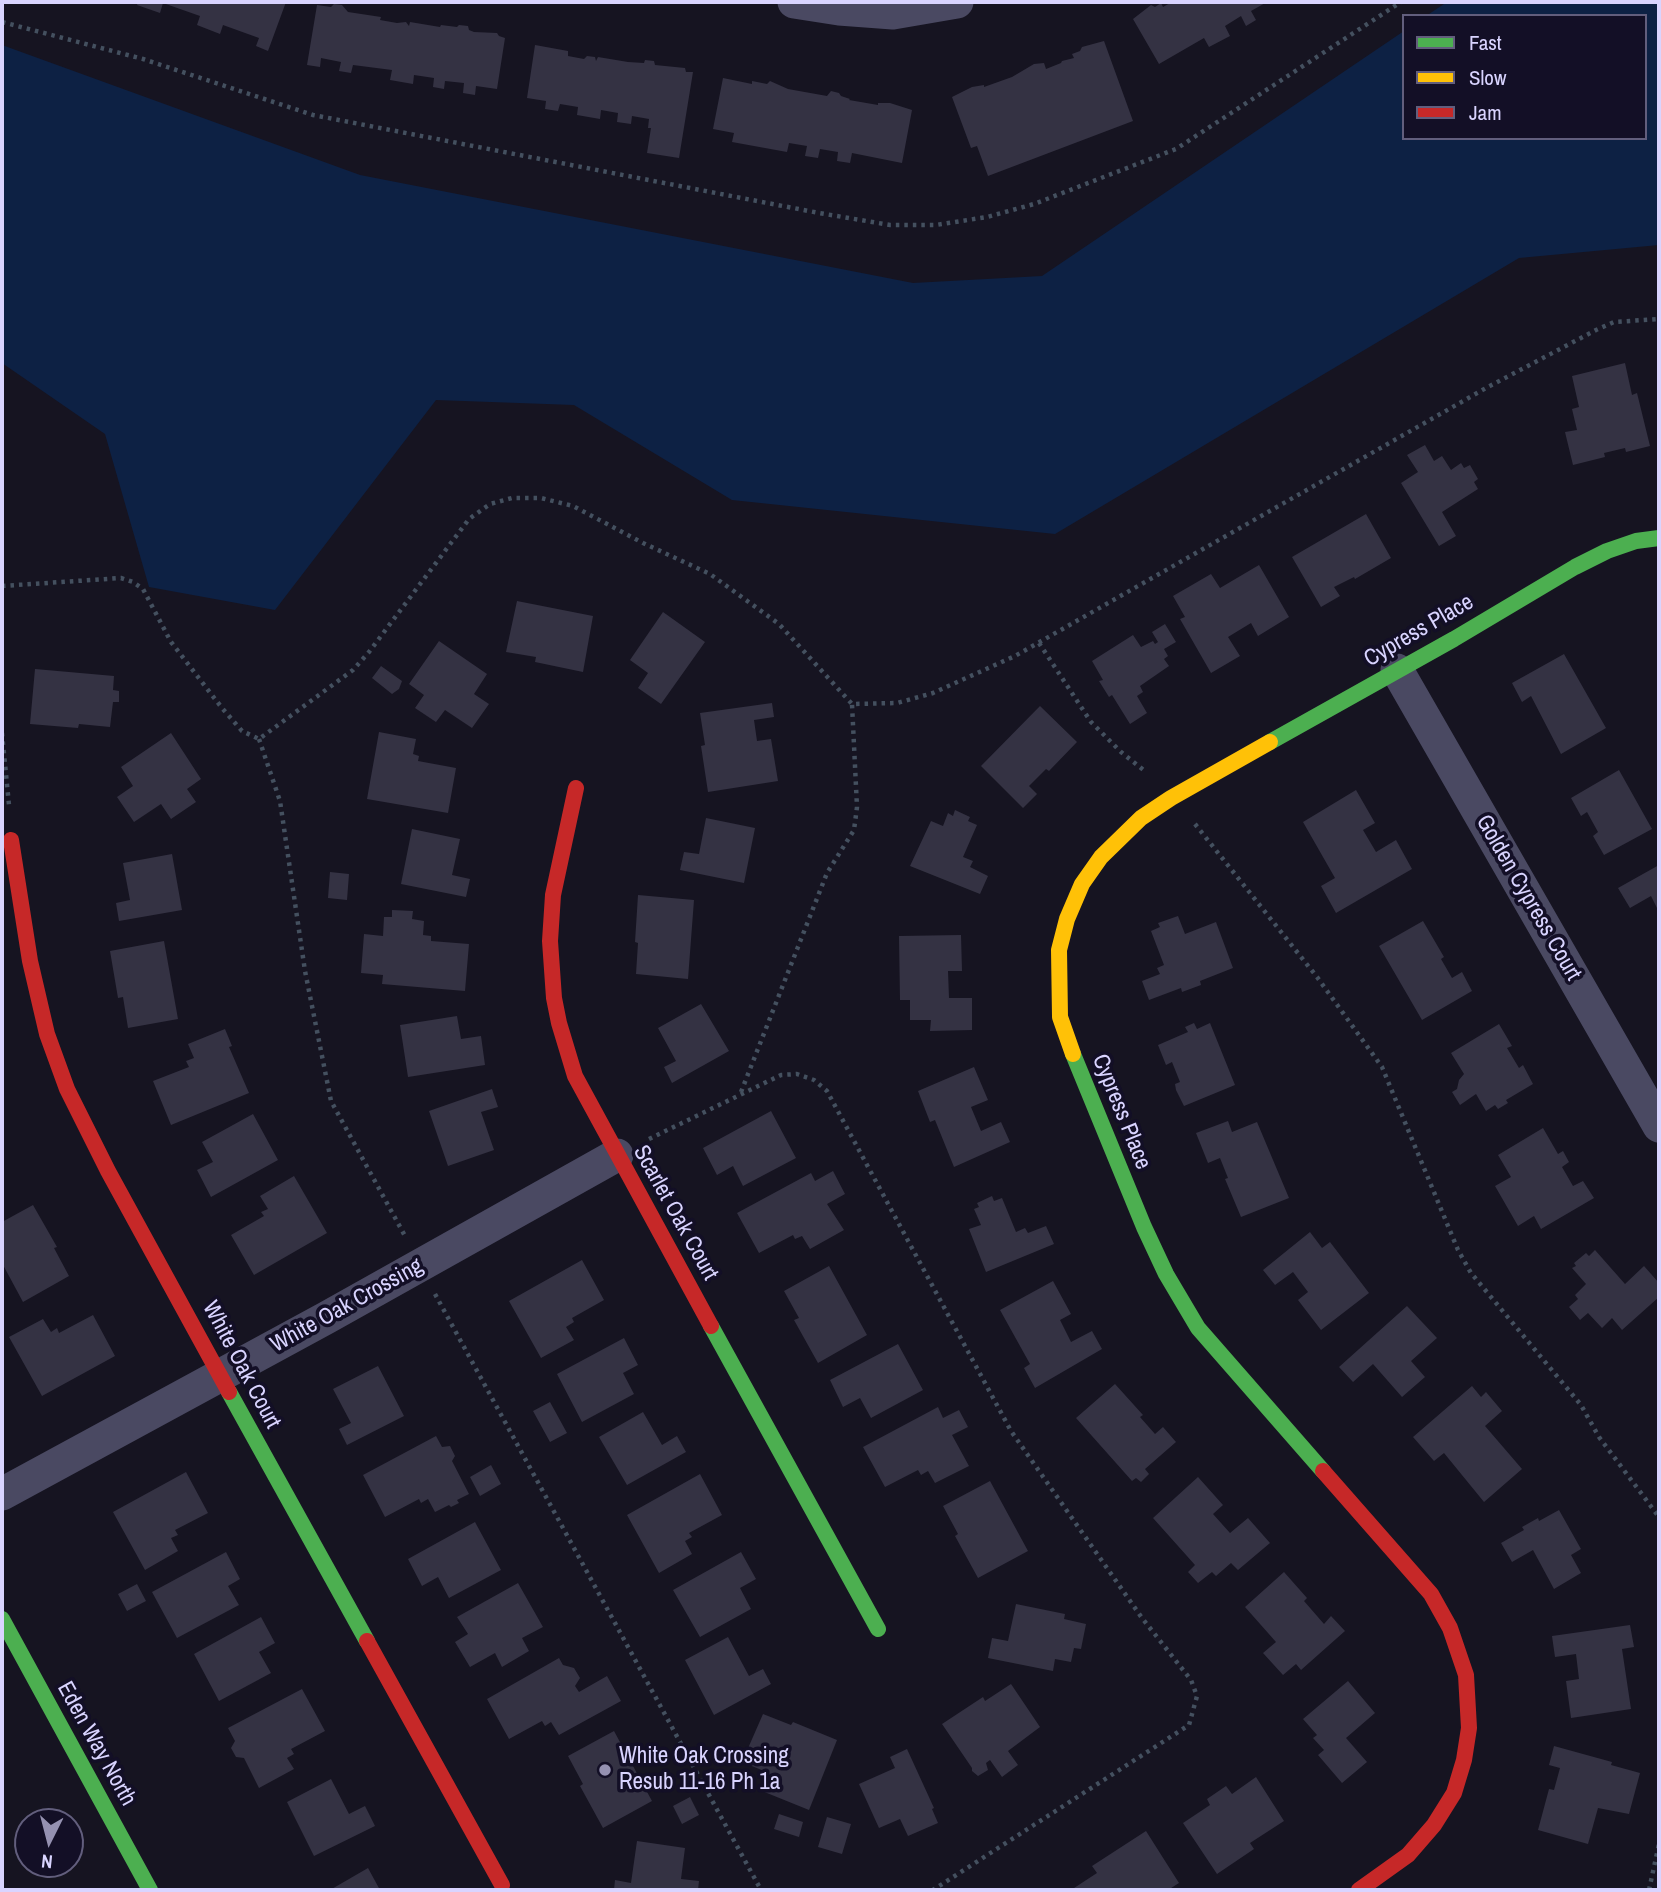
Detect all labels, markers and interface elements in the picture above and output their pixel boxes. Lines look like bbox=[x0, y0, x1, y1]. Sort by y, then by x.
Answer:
legend bbox=[1402, 14, 1647, 140]
text: Fast bbox=[1469, 28, 1502, 57]
text: Slow bbox=[1469, 63, 1506, 92]
text: Jam bbox=[1469, 98, 1502, 127]
street label: Cypress Place bbox=[1359, 589, 1479, 673]
street label: Golden Cypress Court bbox=[1469, 810, 1587, 986]
street label: Cypress Place bbox=[1085, 1050, 1157, 1174]
street label: Scarlet Oak Court bbox=[627, 1141, 723, 1285]
street label: White Oak Crossing bbox=[266, 1253, 428, 1359]
street label: White Oak Court bbox=[196, 1297, 286, 1433]
street label: Eden Way North bbox=[51, 1677, 141, 1811]
place label: White Oak Crossing Resub 11-16 Ph 1a bbox=[619, 1743, 789, 1797]
marker: White Oak Crossing Resub 11-16 Ph 1a bbox=[597, 1762, 613, 1778]
north arrow bbox=[14, 1808, 84, 1878]
text: N bbox=[40, 1848, 54, 1875]

